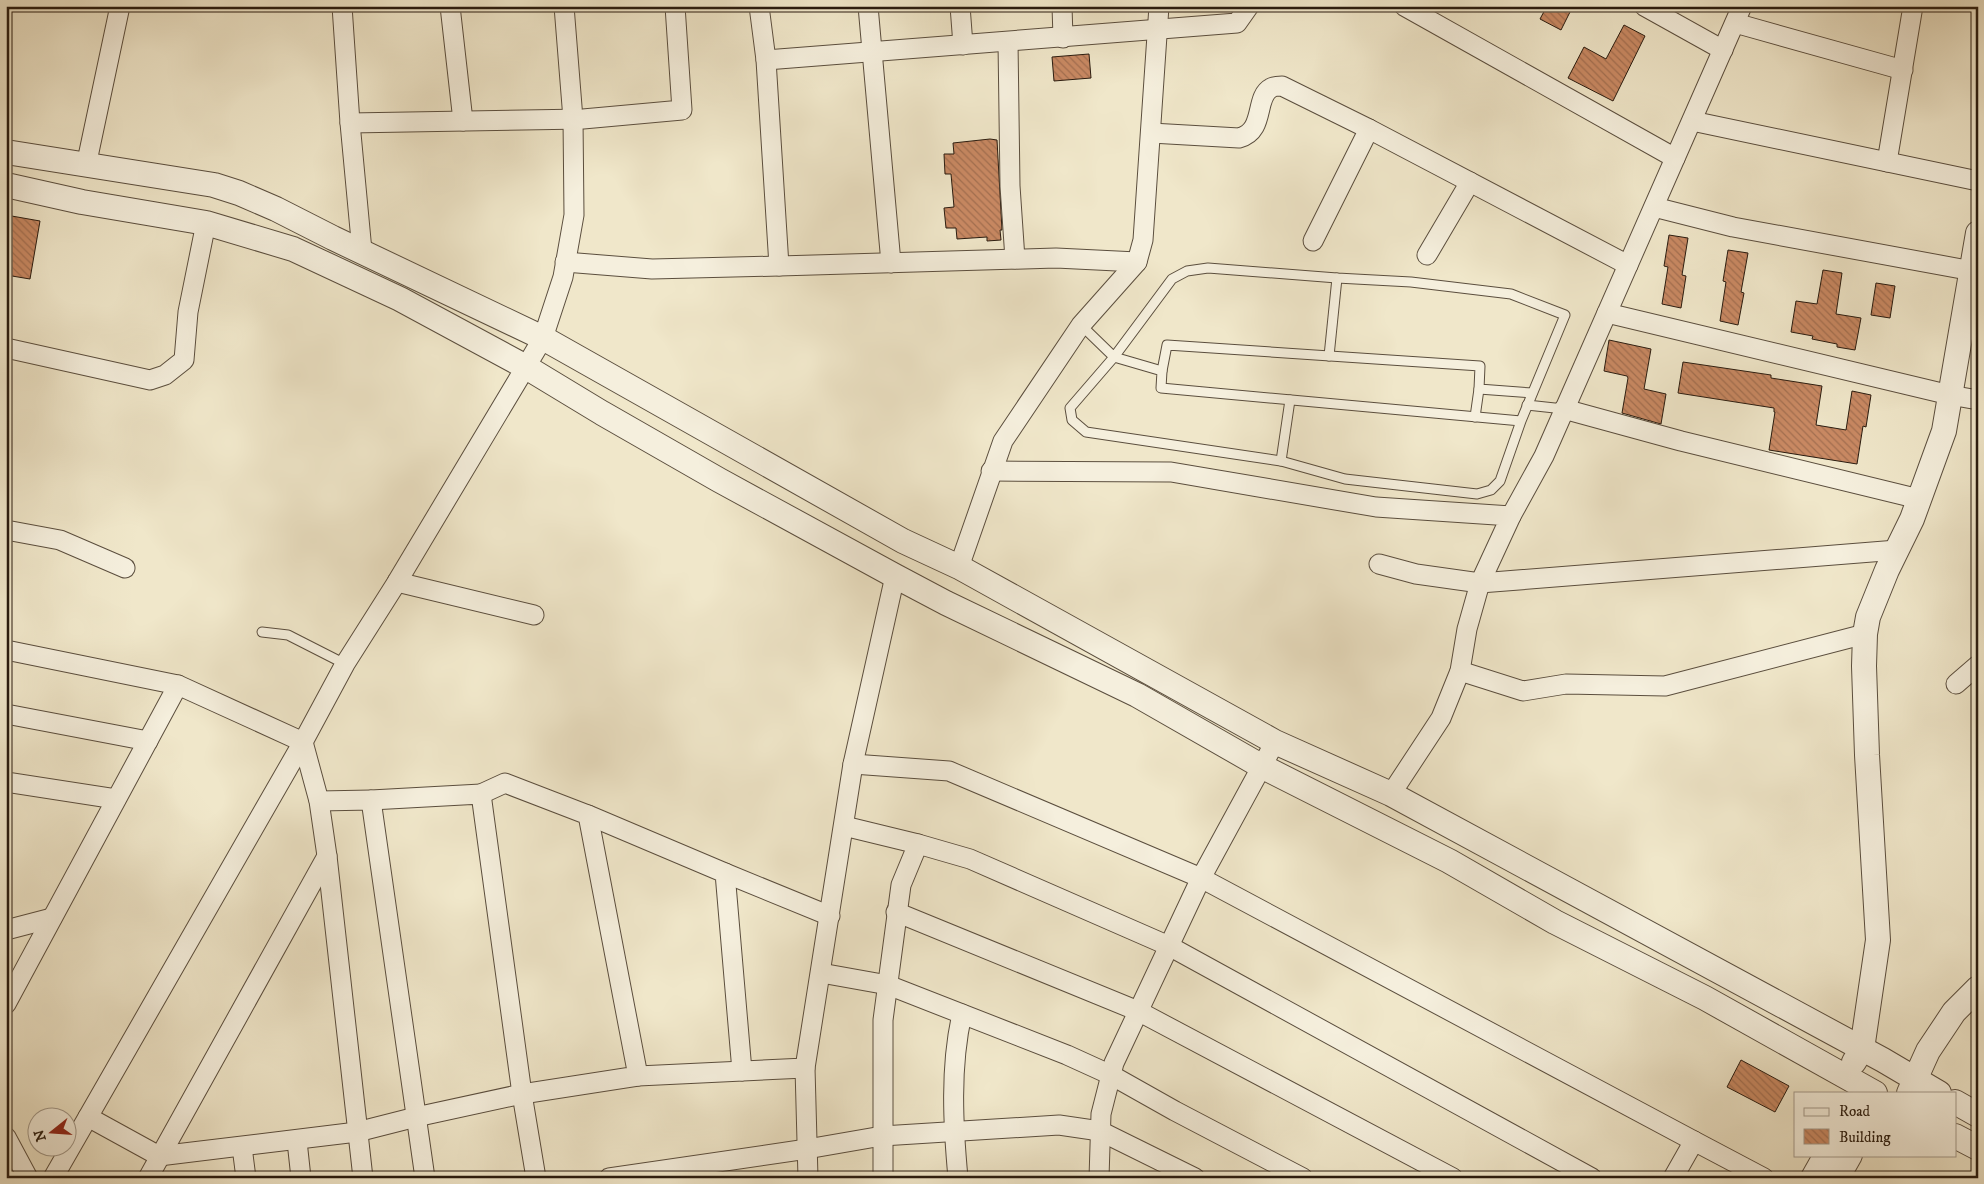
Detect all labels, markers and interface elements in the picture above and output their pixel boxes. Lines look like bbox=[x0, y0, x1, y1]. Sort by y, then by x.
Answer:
legend bbox=[1794, 1092, 1956, 1156]
text: Road bbox=[1839, 1102, 1871, 1121]
north arrow bbox=[28, 1106, 78, 1156]
text: N bbox=[30, 1127, 51, 1144]
text: Building bbox=[1839, 1128, 1891, 1147]

